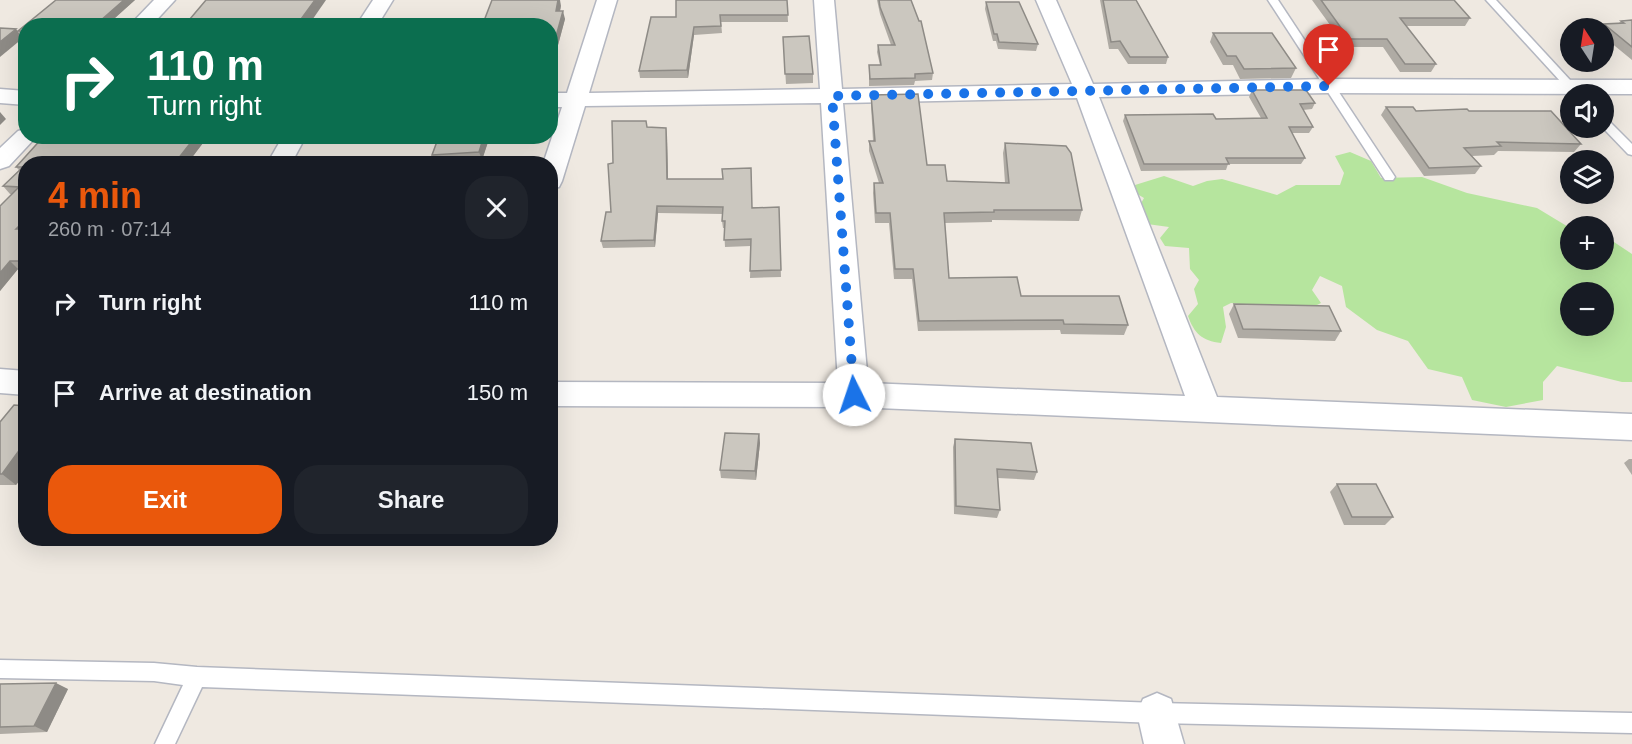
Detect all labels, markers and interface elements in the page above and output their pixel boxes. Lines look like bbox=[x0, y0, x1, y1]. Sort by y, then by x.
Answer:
north arrow bbox=[1560, 18, 1614, 72]
map controls bbox=[1560, 18, 1614, 336]
pin bbox=[1303, 24, 1354, 86]
icon: arrive bbox=[1312, 33, 1345, 66]
icon: right bbox=[48, 42, 126, 120]
text: 110 m bbox=[147, 42, 264, 89]
button: sound bbox=[1560, 84, 1614, 138]
text: Turn right bbox=[147, 91, 262, 121]
button: layers bbox=[1560, 150, 1614, 204]
text: 4 min bbox=[48, 175, 142, 216]
button: close bbox=[465, 176, 528, 239]
button: + bbox=[1560, 216, 1614, 270]
text: 260 m · 07:14 bbox=[48, 218, 171, 240]
button: − bbox=[1560, 282, 1614, 336]
icon: right bbox=[48, 287, 81, 320]
text: Turn right bbox=[99, 290, 201, 315]
text: 110 m bbox=[468, 290, 528, 315]
position arrow bbox=[822, 363, 886, 427]
icon: arrive bbox=[48, 377, 81, 410]
text: Arrive at destination bbox=[99, 380, 312, 405]
text: 150 m bbox=[467, 380, 528, 405]
button: Exit bbox=[48, 465, 282, 534]
button: Share bbox=[294, 465, 528, 534]

